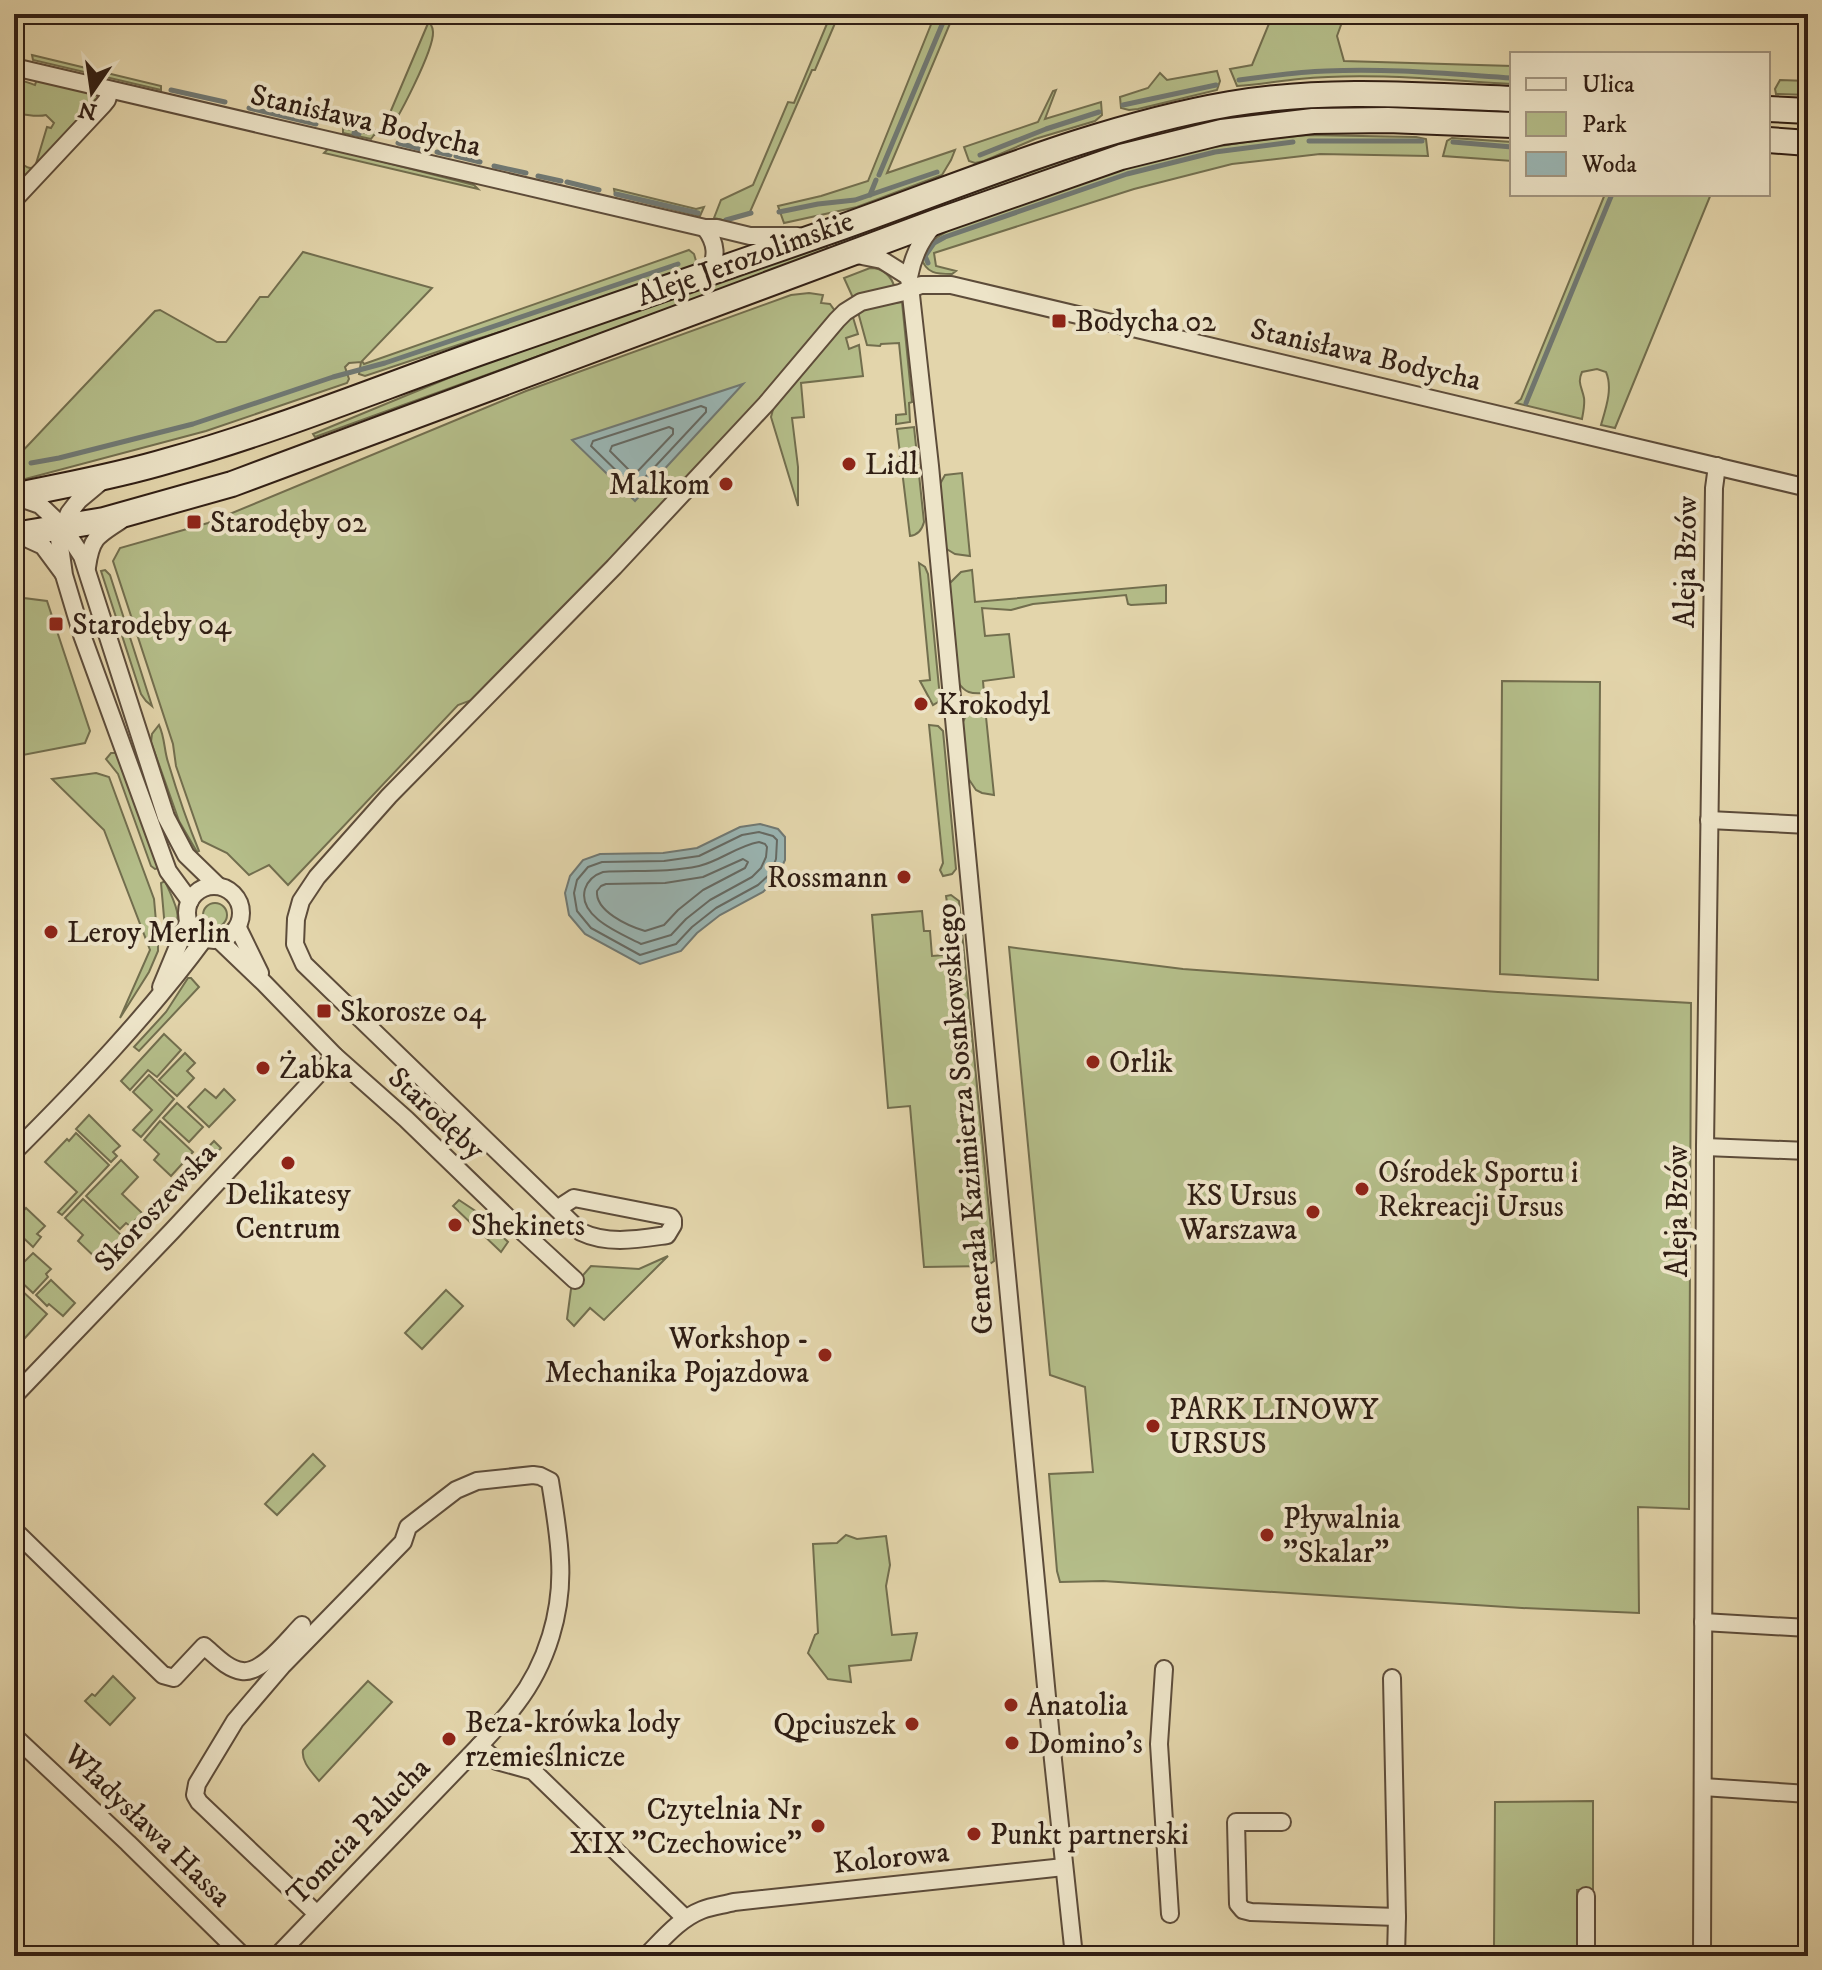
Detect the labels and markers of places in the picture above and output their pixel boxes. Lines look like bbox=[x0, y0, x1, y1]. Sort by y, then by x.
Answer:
place label: Bodycha 02 bbox=[1075, 304, 1216, 341]
marker: Bodycha 02 bbox=[1050, 312, 1068, 330]
place label: Lidl bbox=[865, 447, 918, 484]
marker: Lidl bbox=[840, 455, 858, 473]
place label: Malkom bbox=[609, 467, 710, 504]
marker: Malkom bbox=[717, 475, 735, 493]
place label: Starodęby 02 bbox=[210, 505, 367, 542]
marker: Starodęby 02 bbox=[185, 513, 203, 531]
place label: Starodęby 04 bbox=[72, 607, 232, 644]
marker: Starodęby 04 bbox=[47, 615, 65, 633]
place label: Krokodyl bbox=[937, 687, 1050, 724]
marker: Krokodyl bbox=[912, 695, 930, 713]
place label: Rossmann bbox=[767, 860, 888, 897]
marker: Rossmann bbox=[895, 868, 913, 886]
place label: Leroy Merlin bbox=[67, 915, 231, 952]
marker: Leroy Merlin bbox=[42, 923, 60, 941]
place label: Skorosze 04 bbox=[340, 994, 486, 1031]
marker: Skorosze 04 bbox=[315, 1002, 333, 1020]
place label: Orlik bbox=[1109, 1045, 1173, 1082]
place label: Żabka bbox=[279, 1050, 353, 1088]
marker: Orlik bbox=[1084, 1053, 1102, 1071]
marker: Żabka bbox=[254, 1059, 272, 1077]
marker: Delikatesy Centrum bbox=[279, 1154, 297, 1172]
place label: Ośrodek Sportu i Rekreacji Ursus bbox=[1378, 1155, 1578, 1226]
place label: Delikatesy Centrum bbox=[225, 1177, 351, 1248]
place label: KS Ursus Warszawa bbox=[1179, 1178, 1297, 1249]
marker: Ośrodek Sportu i Rekreacji Ursus bbox=[1353, 1180, 1371, 1198]
marker: KS Ursus Warszawa bbox=[1304, 1203, 1322, 1221]
place label: Shekinets bbox=[471, 1208, 585, 1245]
marker: Shekinets bbox=[446, 1216, 464, 1234]
place label: Workshop - Mechanika Pojazdowa bbox=[545, 1321, 809, 1392]
marker: Workshop - Mechanika Pojazdowa bbox=[816, 1346, 834, 1364]
place label: PARK LINOWY URSUS bbox=[1169, 1392, 1379, 1463]
marker: PARK LINOWY URSUS bbox=[1144, 1417, 1162, 1435]
place label: Pływalnia "Skalar" bbox=[1283, 1501, 1401, 1572]
marker: Pływalnia "Skalar" bbox=[1258, 1526, 1276, 1544]
place label: Anatolia bbox=[1027, 1688, 1128, 1725]
marker: Anatolia bbox=[1002, 1696, 1020, 1714]
place label: Beza-krówka lody rzemieślnicze bbox=[465, 1705, 681, 1776]
place label: Qpciuszek bbox=[773, 1707, 896, 1744]
marker: Qpciuszek bbox=[903, 1715, 921, 1733]
place label: Domino's bbox=[1028, 1726, 1143, 1763]
marker: Beza-krówka lody rzemieślnicze bbox=[440, 1730, 458, 1748]
marker: Domino's bbox=[1003, 1734, 1021, 1752]
place label: Czytelnia Nr XIX "Czechowice" bbox=[569, 1792, 802, 1863]
marker: Czytelnia Nr XIX "Czechowice" bbox=[809, 1817, 827, 1835]
place label: Punkt partnerski bbox=[990, 1817, 1189, 1854]
marker: Punkt partnerski bbox=[965, 1825, 983, 1843]

